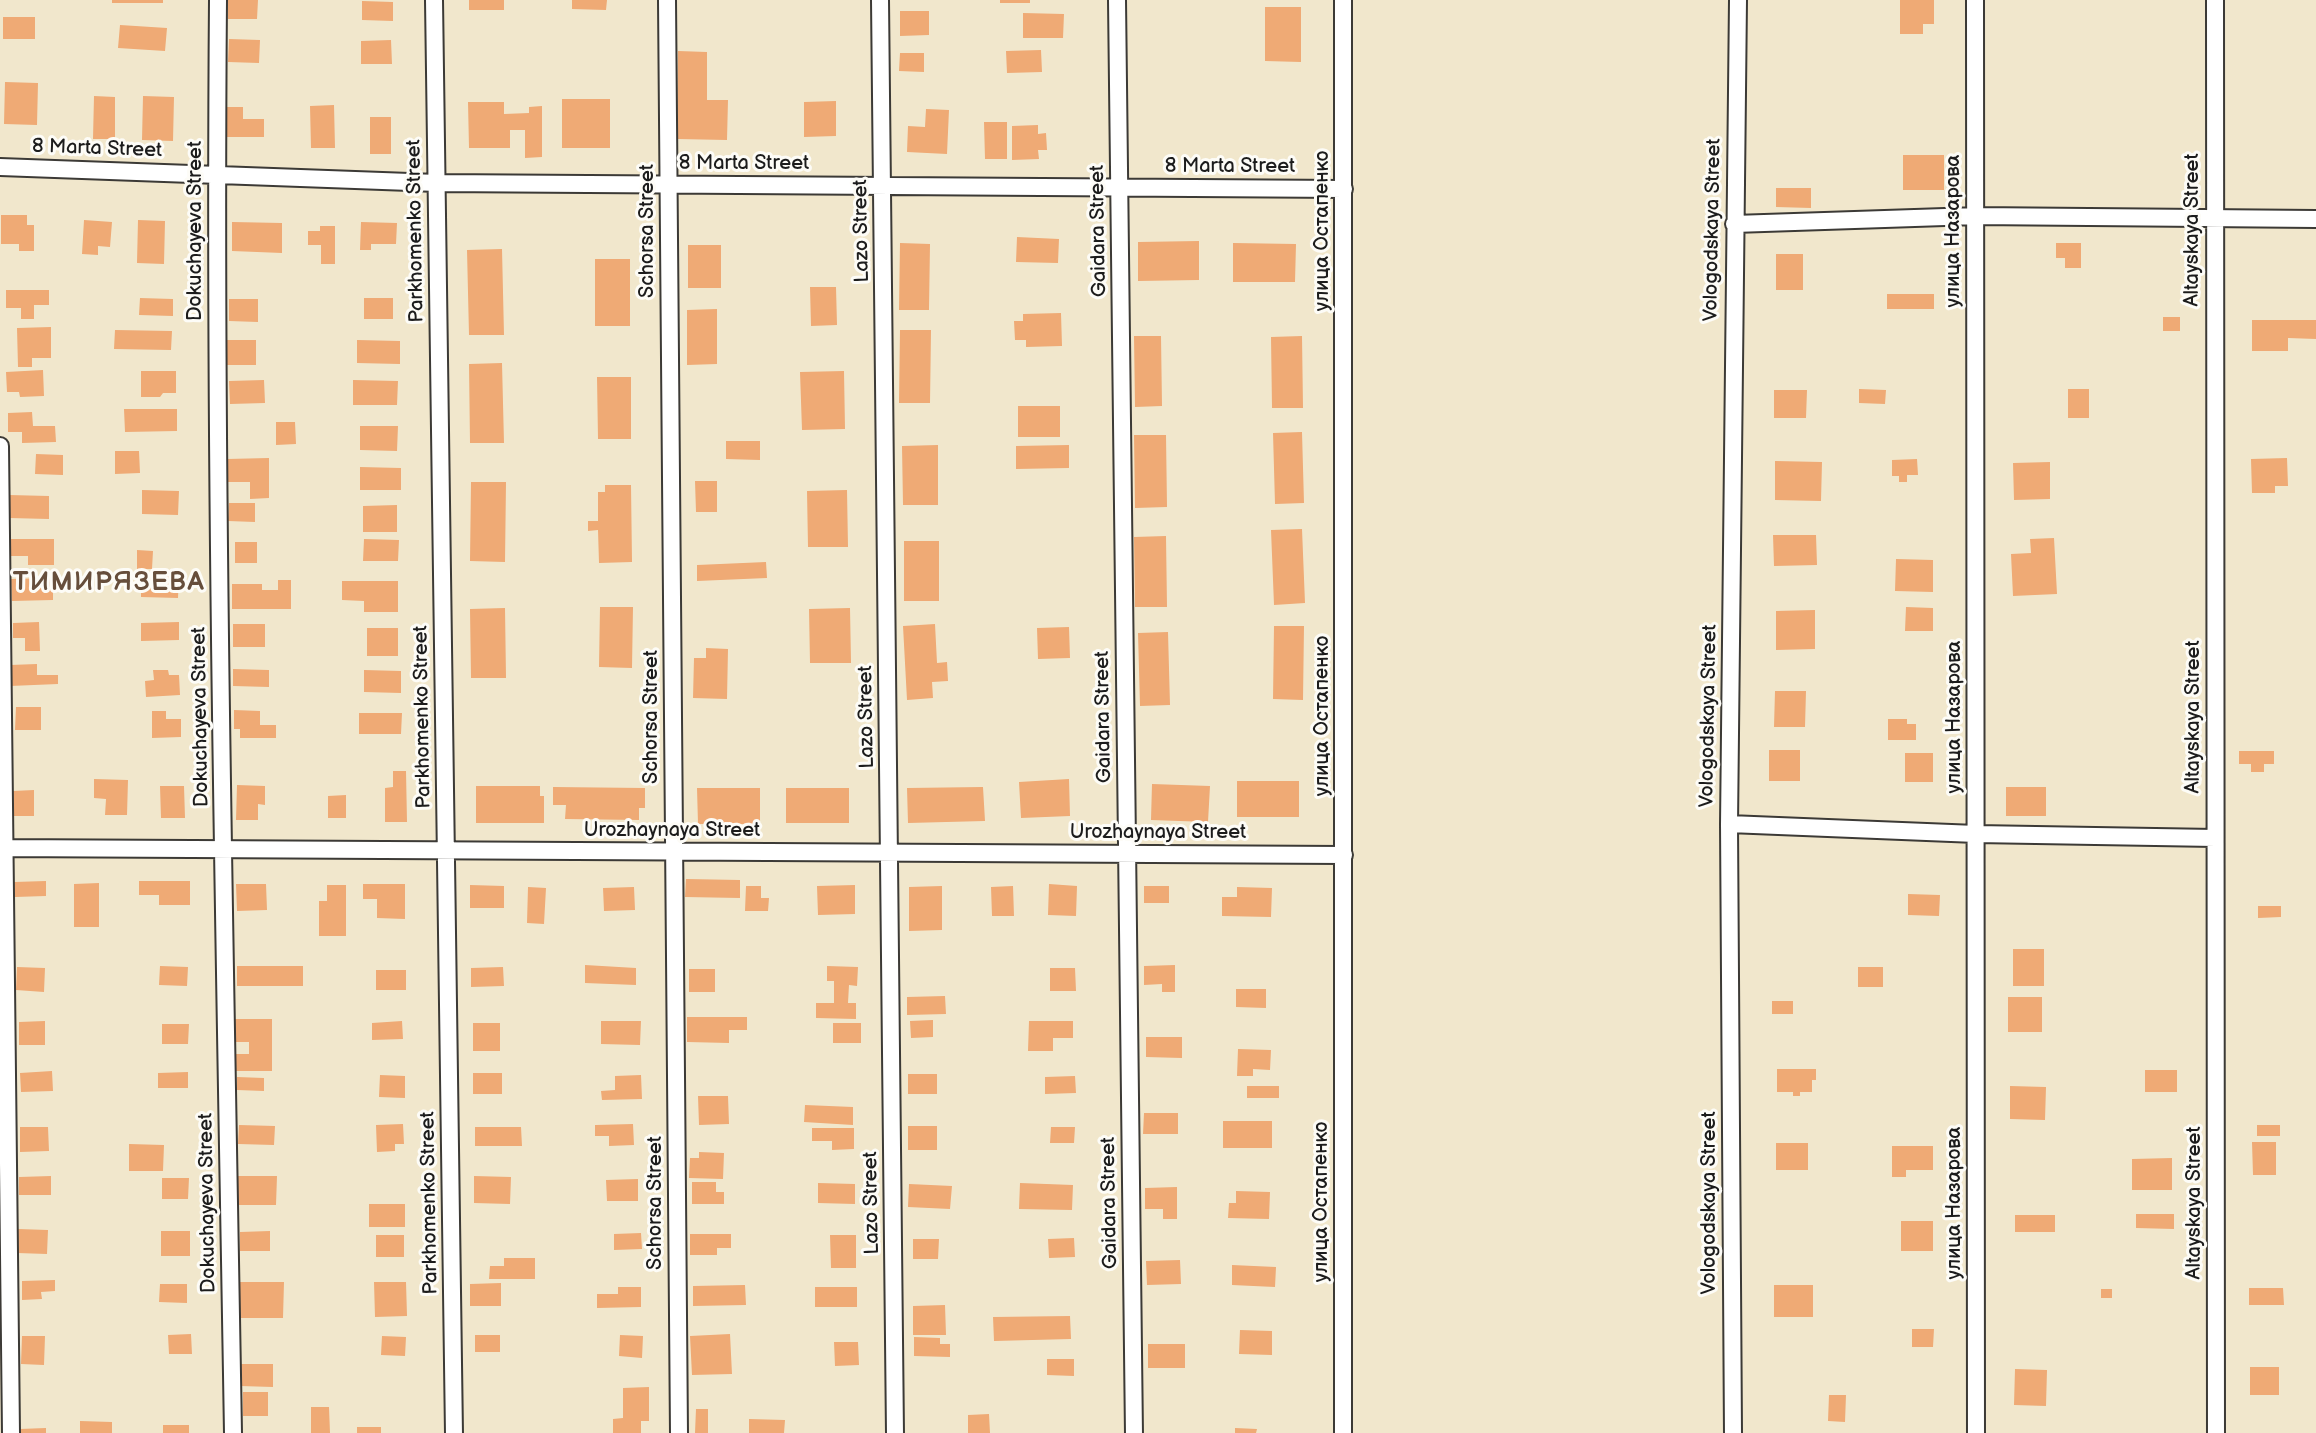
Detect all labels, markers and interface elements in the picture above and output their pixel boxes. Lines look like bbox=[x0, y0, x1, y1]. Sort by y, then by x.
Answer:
street label: 8 Marta Street bbox=[31, 135, 163, 163]
street label: Vologodskaya Street bbox=[1699, 138, 1727, 322]
street label: Parkhomenko Street bbox=[402, 139, 430, 323]
street label: Dokuchayeva Street bbox=[184, 141, 208, 321]
street label: улица Остапенко bbox=[1311, 151, 1335, 311]
street label: 8 Marta Street bbox=[679, 152, 809, 176]
street label: Altayskaya Street bbox=[2181, 153, 2205, 307]
street label: 8 Marta Street bbox=[1165, 155, 1295, 179]
street label: улица Назарова bbox=[1942, 155, 1966, 307]
street label: Schorsa Street bbox=[636, 164, 660, 298]
street label: Gaidara Street bbox=[1086, 165, 1112, 297]
street label: Lazo Street bbox=[849, 179, 875, 283]
district label: ТИМИРЯЗЕВА bbox=[13, 567, 205, 599]
street label: Vologodskaya Street bbox=[1695, 624, 1723, 808]
street label: Parkhomenko Street bbox=[409, 625, 437, 809]
street label: Dokuchayeva Street bbox=[187, 627, 215, 807]
street label: улица Остапенко bbox=[1311, 636, 1335, 796]
street label: Altayskaya Street bbox=[2182, 640, 2206, 794]
street label: улица Назарова bbox=[1943, 641, 1967, 793]
street label: Schorsa Street bbox=[640, 650, 664, 784]
street label: Gaidara Street bbox=[1091, 651, 1117, 783]
street label: Lazo Street bbox=[854, 665, 880, 769]
street label: Urozhaynaya Street bbox=[584, 819, 760, 843]
street label: Urozhaynaya Street bbox=[1070, 821, 1246, 845]
street label: Parkhomenko Street bbox=[416, 1111, 444, 1295]
street label: Vologodskaya Street bbox=[1698, 1111, 1722, 1295]
street label: Dokuchayeva Street bbox=[194, 1113, 222, 1293]
street label: улица Остапенко bbox=[1310, 1122, 1334, 1282]
street label: Altayskaya Street bbox=[2183, 1126, 2207, 1280]
street label: улица Назарова bbox=[1943, 1127, 1967, 1279]
street label: Schorsa Street bbox=[644, 1136, 668, 1270]
street label: Gaidara Street bbox=[1097, 1137, 1123, 1269]
street label: Lazo Street bbox=[859, 1151, 885, 1255]

